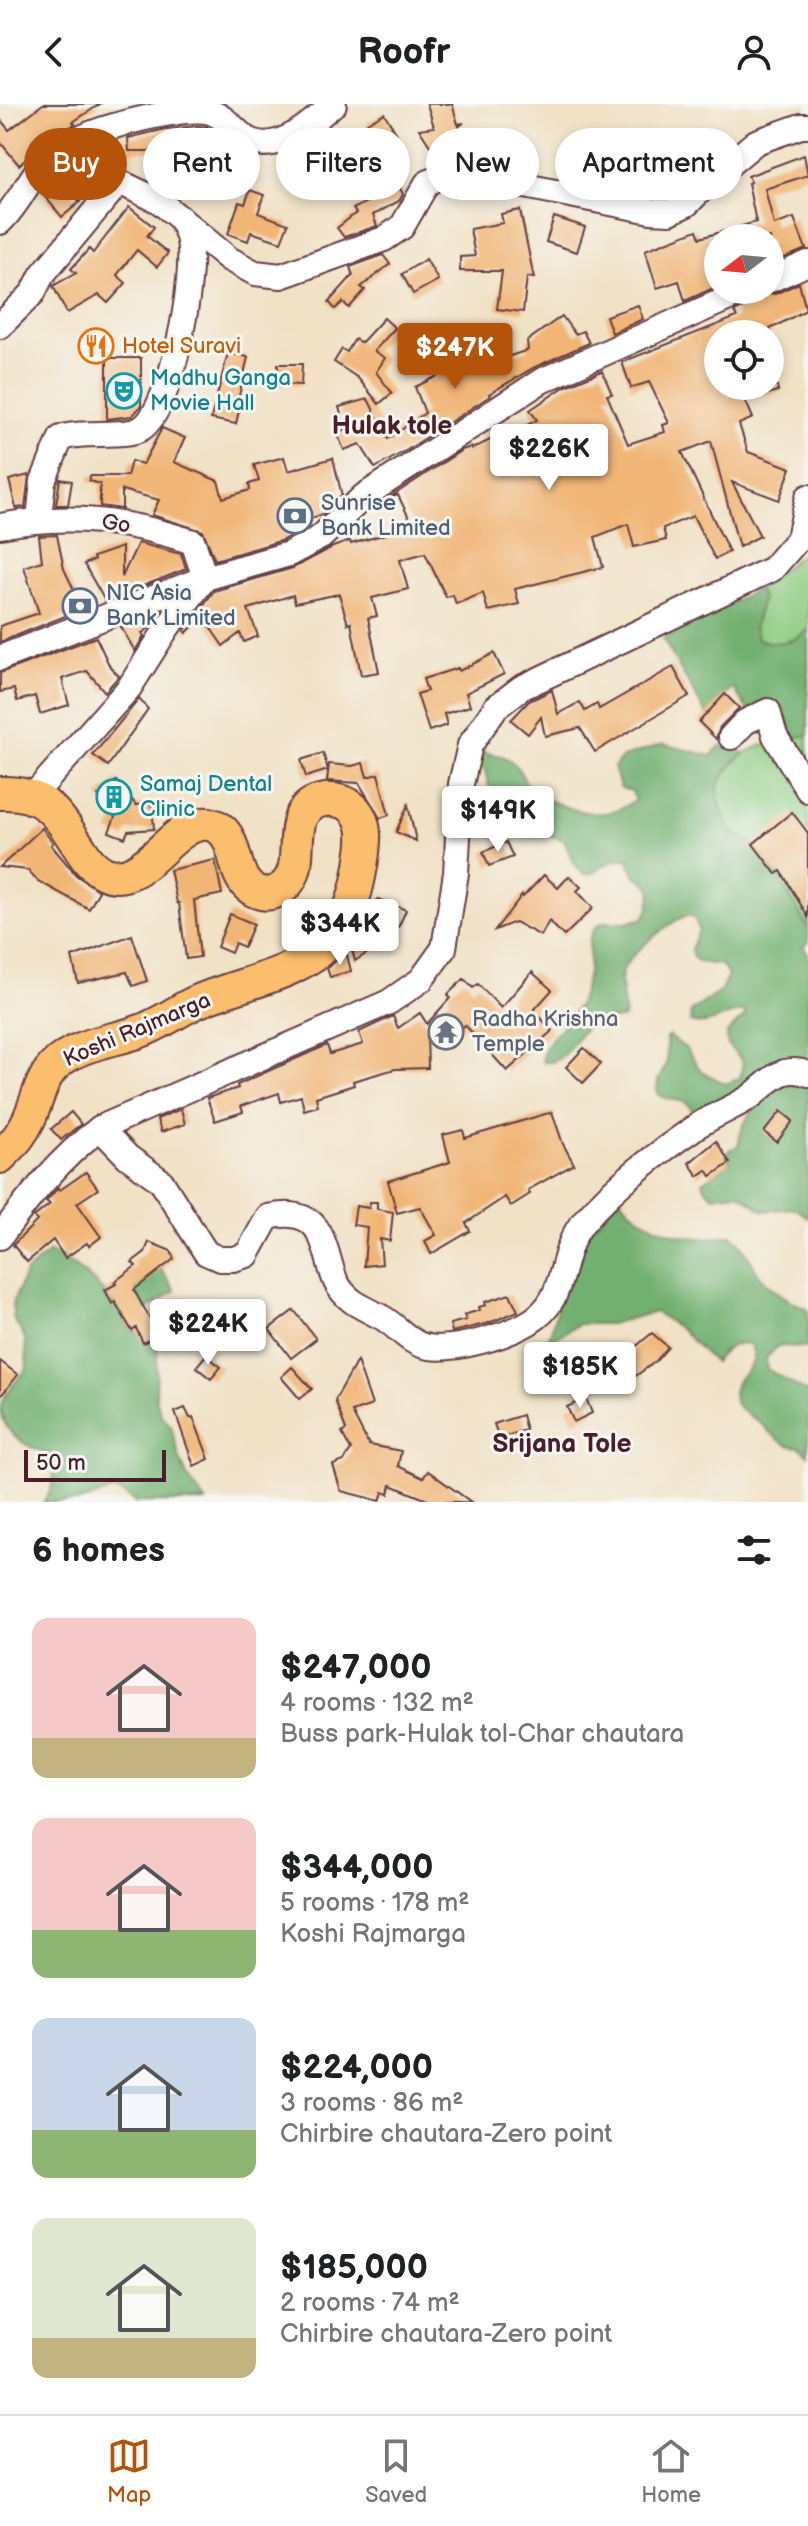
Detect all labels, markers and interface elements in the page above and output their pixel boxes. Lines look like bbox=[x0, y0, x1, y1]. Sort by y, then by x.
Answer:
icon: back bbox=[32, 30, 76, 74]
icon: person bbox=[732, 30, 776, 74]
text: Roofr bbox=[358, 31, 450, 74]
chip: Buy bbox=[24, 128, 127, 200]
chip: Rent bbox=[143, 128, 260, 200]
chip: Filters bbox=[276, 128, 410, 200]
chip: New bbox=[426, 128, 539, 200]
chip: Apartment bbox=[555, 128, 743, 200]
north arrow bbox=[704, 224, 784, 304]
map controls bbox=[704, 224, 784, 400]
button: locate bbox=[704, 320, 784, 400]
pin: $247K bbox=[399, 323, 511, 391]
restaurant icon: Hotel Suravi bbox=[77, 327, 115, 365]
place label: Hotel Suravi bbox=[122, 333, 241, 360]
text: $247K bbox=[415, 333, 495, 364]
place label: Madhu Ganga Movie Hall bbox=[150, 365, 291, 417]
theatre icon: Madhu Ganga Movie Hall bbox=[105, 372, 143, 410]
district label: Hulak tole bbox=[332, 411, 452, 442]
pin: $226K bbox=[493, 424, 605, 492]
text: $226K bbox=[508, 434, 590, 465]
place label: Sunrise Bank Limited bbox=[321, 490, 451, 542]
bank icon: Sunrise Bank Limited bbox=[276, 497, 314, 535]
street label: Go bbox=[100, 508, 132, 540]
place label: NIC Asia Bank Limited bbox=[106, 580, 236, 632]
bank icon: NIC Asia Bank Limited bbox=[61, 587, 99, 625]
place label: Samaj Dental Clinic bbox=[140, 771, 272, 823]
building icon: Samaj Dental Clinic bbox=[95, 778, 133, 816]
pin: $149K bbox=[442, 786, 554, 854]
text: $149K bbox=[460, 796, 536, 827]
pin: $344K bbox=[284, 899, 396, 967]
text: $344K bbox=[300, 909, 380, 940]
street label: Koshi Rajmarga bbox=[59, 987, 215, 1073]
place label: Radha Krishna Temple bbox=[472, 1006, 618, 1058]
temple icon: Radha Krishna Temple bbox=[427, 1013, 465, 1051]
pin: $224K bbox=[152, 1299, 264, 1367]
text: $224K bbox=[168, 1309, 248, 1340]
pin: $185K bbox=[524, 1342, 636, 1410]
text: $185K bbox=[542, 1352, 618, 1383]
district label: Srijana Tole bbox=[492, 1429, 632, 1460]
scale bar bbox=[24, 1446, 166, 1482]
text: 50 m bbox=[36, 1450, 86, 1477]
icon: filters bbox=[732, 1528, 776, 1572]
text: 6 homes bbox=[32, 1530, 165, 1571]
text: $247,000 bbox=[280, 1647, 431, 1688]
icon: home bbox=[96, 1650, 192, 1746]
text: 4 rooms · 132 m² bbox=[280, 1688, 474, 1719]
text: Buss park-Hulak tol-Char chautara bbox=[280, 1719, 684, 1750]
text: $344,000 bbox=[280, 1847, 433, 1888]
icon: home bbox=[96, 1850, 192, 1946]
text: 5 rooms · 178 m² bbox=[280, 1888, 469, 1919]
text: Koshi Rajmarga bbox=[280, 1919, 466, 1950]
text: $224,000 bbox=[280, 2047, 433, 2088]
icon: home bbox=[96, 2050, 192, 2146]
text: 3 rooms · 86 m² bbox=[280, 2088, 464, 2119]
text: Chirbire chautara-Zero point bbox=[280, 2119, 612, 2150]
text: $185,000 bbox=[280, 2247, 428, 2288]
icon: home bbox=[96, 2250, 192, 2346]
text: 2 rooms · 74 m² bbox=[280, 2288, 460, 2319]
text: Chirbire chautara-Zero point bbox=[280, 2319, 612, 2350]
tab: Map bbox=[107, 2434, 151, 2509]
tab: Saved bbox=[365, 2434, 427, 2509]
tab: Home bbox=[641, 2434, 701, 2509]

